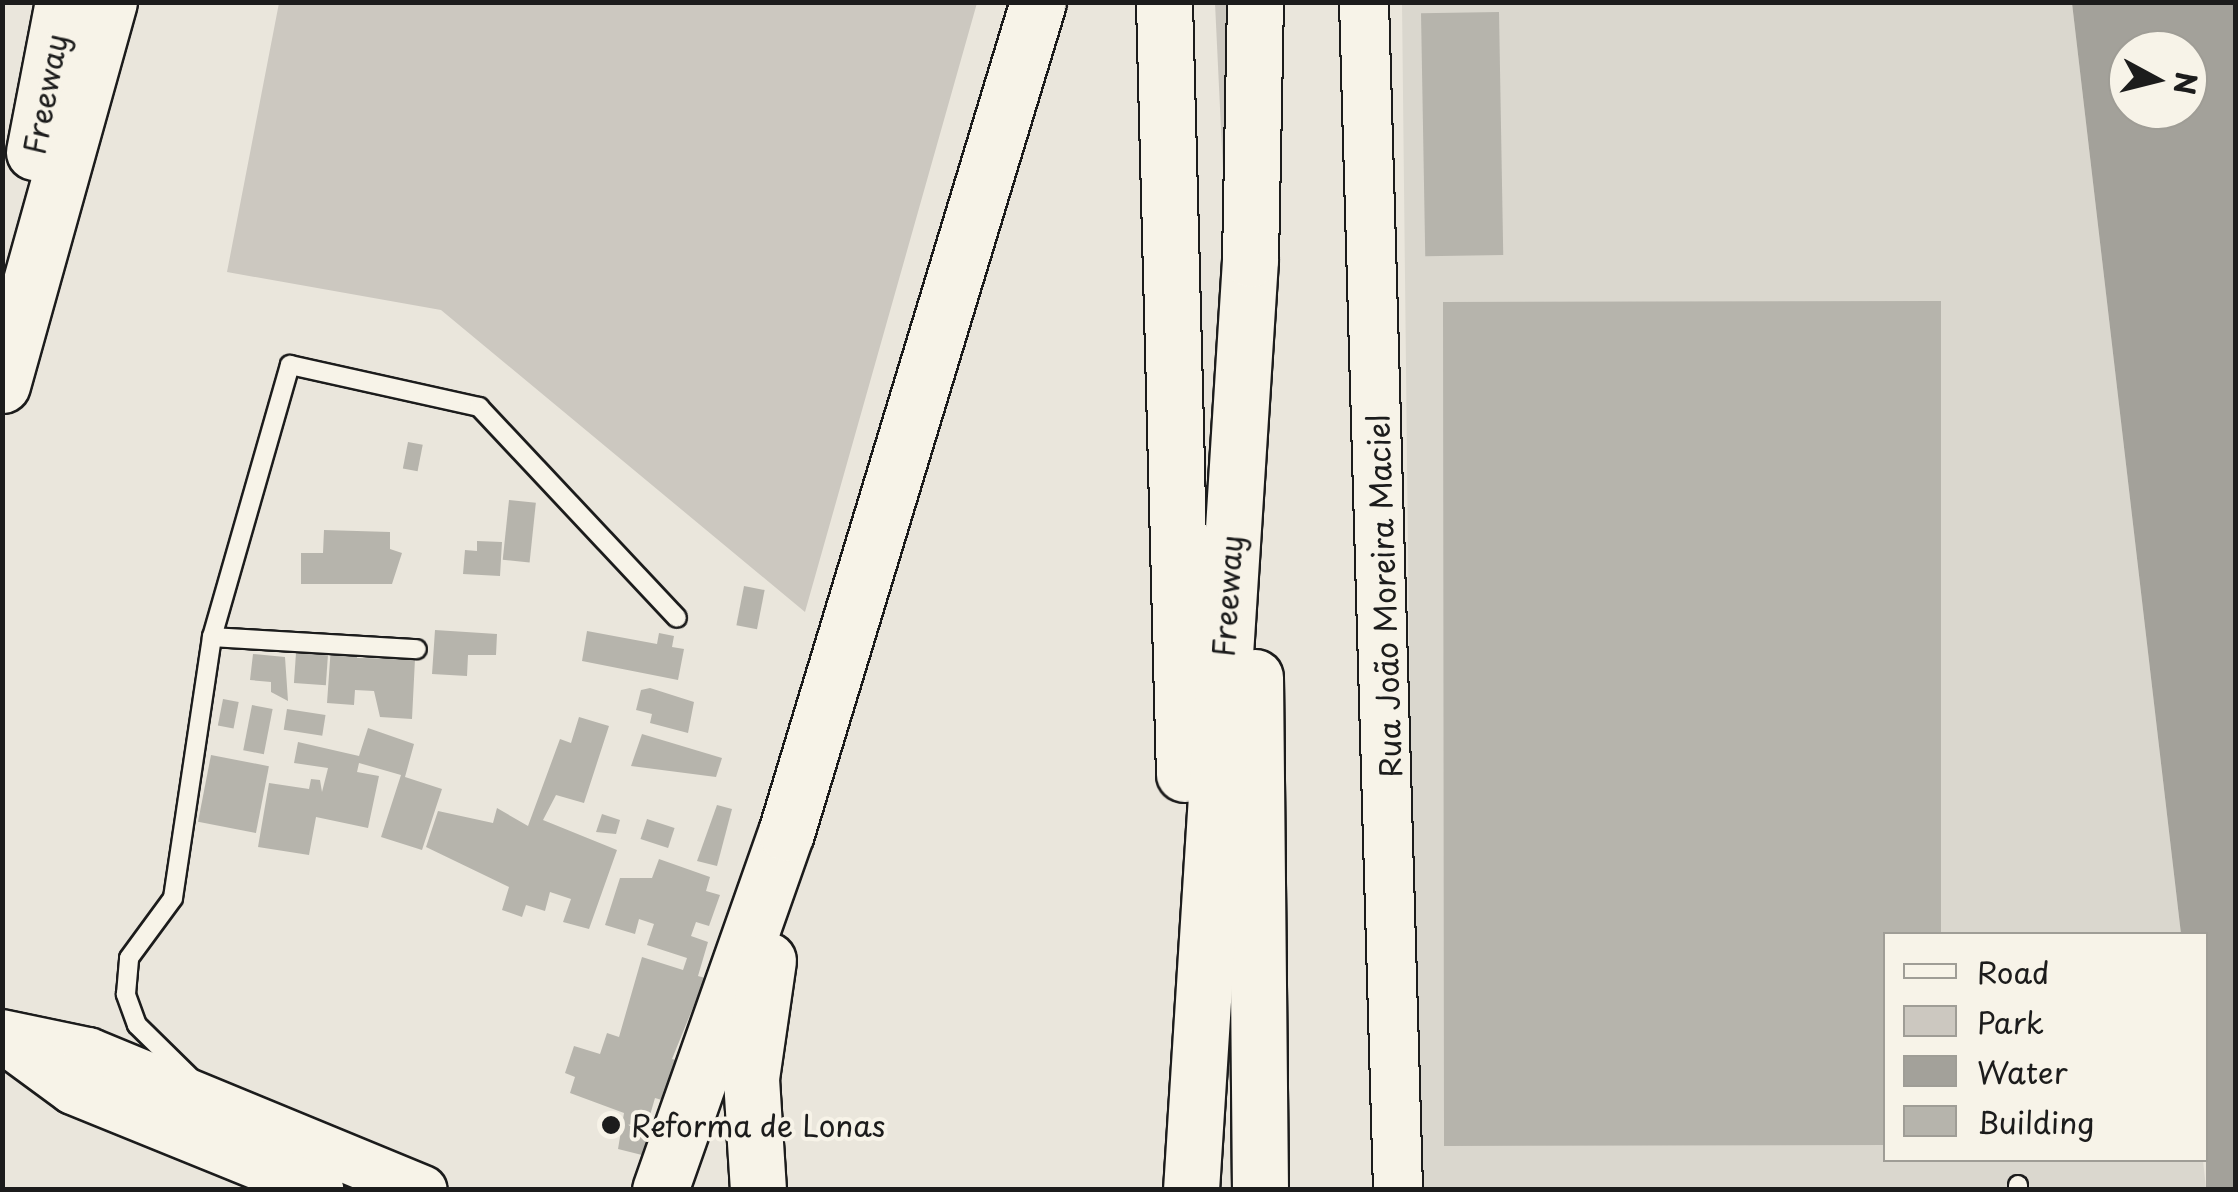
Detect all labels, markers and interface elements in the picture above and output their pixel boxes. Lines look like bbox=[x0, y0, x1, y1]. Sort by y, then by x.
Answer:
north arrow bbox=[2108, 30, 2208, 130]
street label: Freeway bbox=[16, 31, 74, 157]
text: N bbox=[2164, 70, 2209, 97]
street label: Rua João Moreira Maciel bbox=[1360, 413, 1408, 779]
street label: Freeway bbox=[1205, 534, 1249, 658]
legend bbox=[1883, 932, 2208, 1162]
text: Road bbox=[1977, 949, 2050, 994]
text: Park bbox=[1977, 999, 2044, 1044]
text: Water bbox=[1977, 1049, 2068, 1094]
text: Building bbox=[1977, 1099, 2094, 1144]
place label: Reforma de Lonas bbox=[631, 1107, 889, 1143]
marker: Reforma de Lonas bbox=[600, 1114, 622, 1136]

